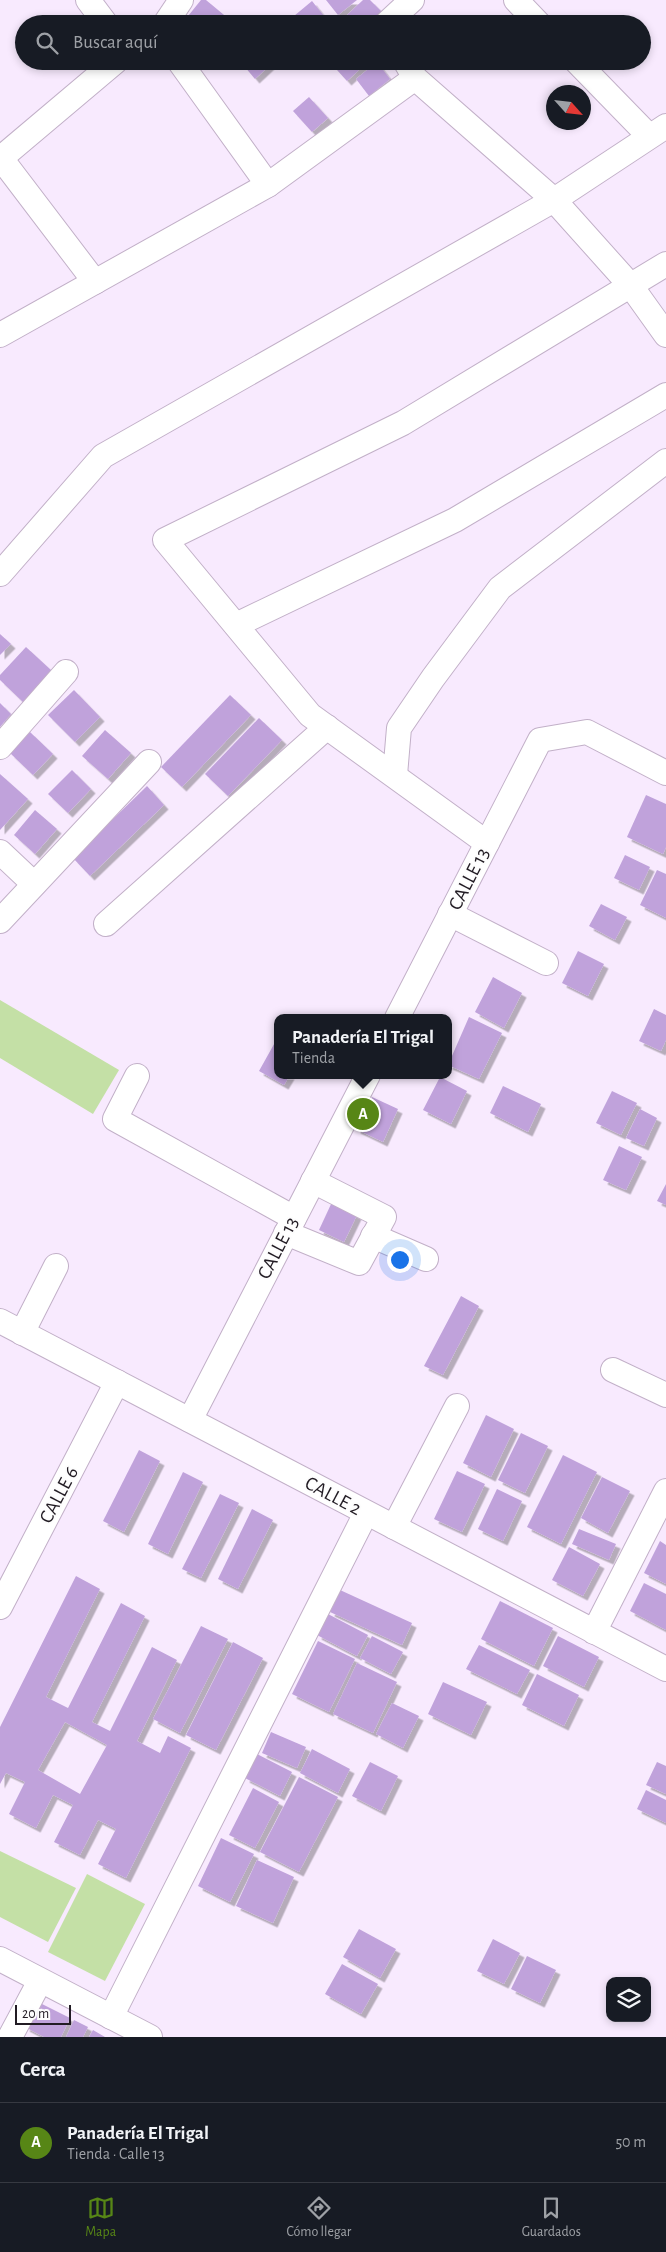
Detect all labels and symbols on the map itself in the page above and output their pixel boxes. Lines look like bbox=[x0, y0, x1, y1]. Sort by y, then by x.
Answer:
north arrow bbox=[546, 85, 591, 130]
street label: CALLE 13 bbox=[445, 845, 493, 913]
pin: A bbox=[347, 1095, 379, 1133]
street label: CALLE 13 bbox=[254, 1214, 302, 1282]
your location bbox=[387, 1247, 413, 1273]
street label: CALLE 6 bbox=[36, 1463, 82, 1527]
street label: CALLE 2 bbox=[302, 1473, 364, 1519]
scale bar bbox=[15, 2002, 71, 2025]

